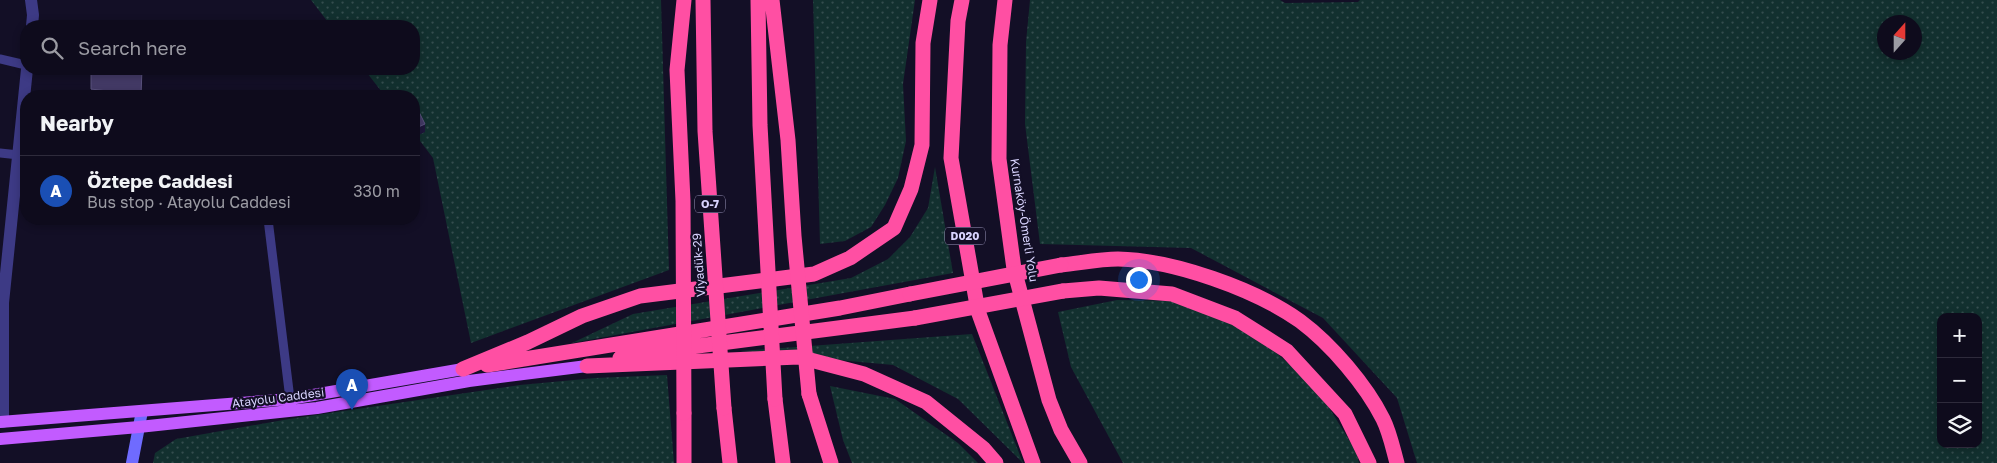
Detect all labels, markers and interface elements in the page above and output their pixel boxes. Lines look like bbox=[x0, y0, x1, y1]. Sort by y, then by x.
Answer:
north arrow bbox=[1877, 15, 1922, 60]
search box bbox=[20, 20, 420, 75]
icon: search bbox=[38, 34, 66, 62]
text: Search here bbox=[78, 36, 187, 59]
text: Nearby bbox=[40, 110, 114, 136]
street label: Kurnaköy-Ömerli Yolu bbox=[1007, 157, 1042, 283]
text: Öztepe Caddesi bbox=[87, 169, 233, 192]
text: A bbox=[50, 181, 62, 201]
text: 330 m bbox=[353, 181, 400, 201]
text: Bus stop · Atayolu Caddesi bbox=[87, 192, 291, 212]
road number: O-7 bbox=[695, 195, 725, 212]
road number: D020 bbox=[945, 228, 985, 245]
street label: Viyadük-29 bbox=[689, 233, 708, 298]
your location bbox=[1126, 267, 1152, 293]
map controls bbox=[1937, 313, 1982, 448]
button: + bbox=[1937, 313, 1982, 358]
button: − bbox=[1937, 358, 1982, 403]
pin: A bbox=[336, 369, 368, 410]
street label: Atayolu Caddesi bbox=[231, 384, 325, 411]
button: layers bbox=[1937, 403, 1982, 448]

